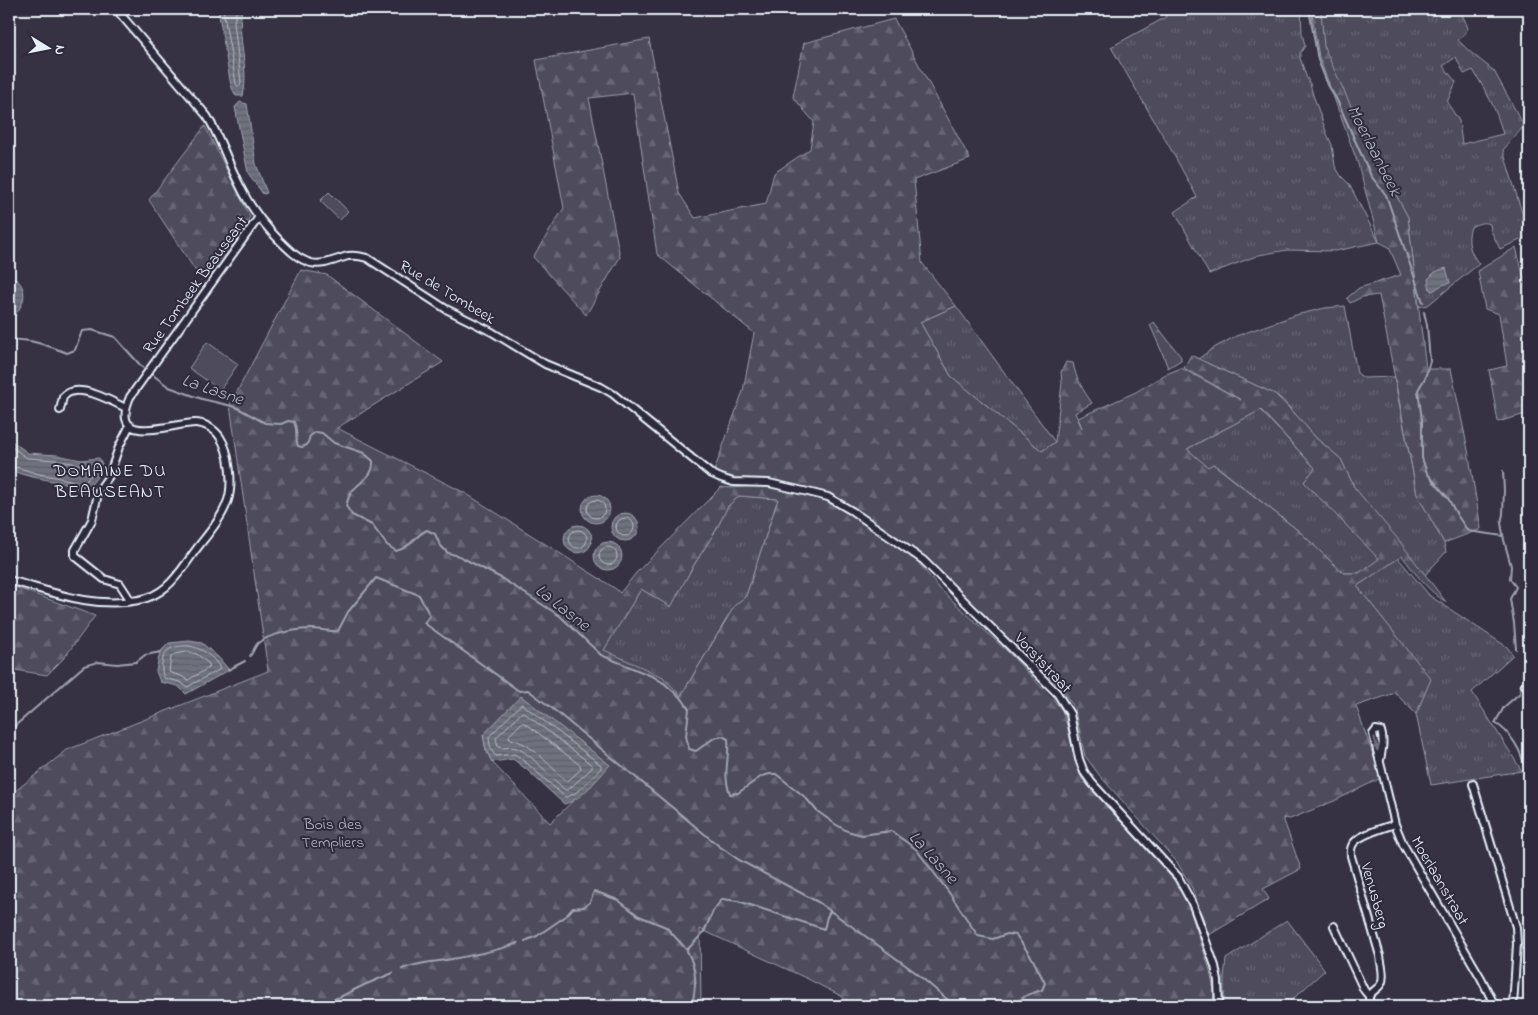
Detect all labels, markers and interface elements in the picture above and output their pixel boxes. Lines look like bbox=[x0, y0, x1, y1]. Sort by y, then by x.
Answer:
north arrow bbox=[22, 22, 72, 72]
text: N bbox=[48, 44, 70, 56]
water label: Moerlaanbeek bbox=[1339, 101, 1408, 202]
street label: Rue Tombeek Beauseant bbox=[137, 211, 254, 359]
street label: Rue de Tombeek bbox=[394, 255, 500, 331]
water label: La Lasne bbox=[178, 368, 247, 414]
district label: DOMAINE DU BEAUSEANT bbox=[52, 459, 167, 506]
water label: La Lasne bbox=[529, 579, 595, 639]
street label: Vorststraat bbox=[1007, 627, 1077, 700]
one-way arrow bbox=[1372, 737, 1380, 752]
park label: Bois des Templiers bbox=[302, 813, 364, 855]
water label: La Lasne bbox=[902, 826, 964, 891]
street label: Moerlaanstraat bbox=[1404, 832, 1475, 930]
street label: Venusberg bbox=[1353, 859, 1395, 931]

